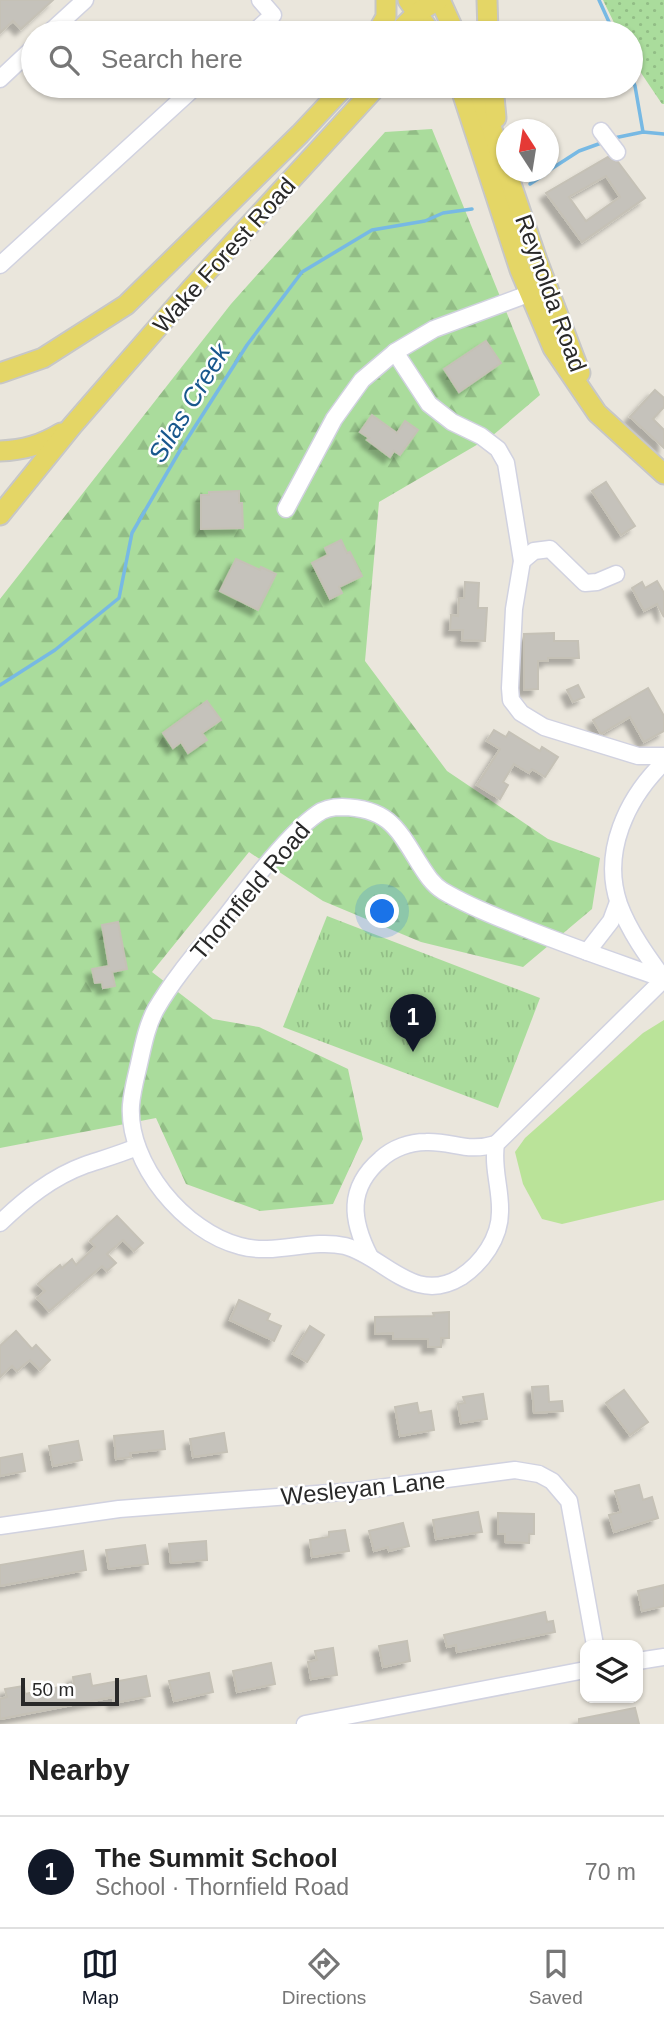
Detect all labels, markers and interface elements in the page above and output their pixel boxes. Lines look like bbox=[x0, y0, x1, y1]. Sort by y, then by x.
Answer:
search box bbox=[21, 21, 643, 98]
icon: search bbox=[45, 41, 83, 79]
text: Search here bbox=[101, 44, 243, 74]
north arrow bbox=[496, 119, 559, 182]
street label: Wake Forest Road bbox=[147, 172, 301, 338]
street label: Reynolda Road bbox=[510, 211, 592, 375]
water label: Silas Creek bbox=[142, 337, 237, 468]
street label: Thornfield Road bbox=[185, 817, 315, 965]
your location bbox=[365, 894, 399, 928]
pin: 1 bbox=[390, 994, 436, 1052]
street label: Wesleyan Lane bbox=[280, 1466, 446, 1510]
map controls bbox=[580, 1640, 643, 1703]
button: layers bbox=[580, 1640, 643, 1703]
scale bar bbox=[21, 1675, 119, 1707]
text: 50 m bbox=[32, 1679, 74, 1700]
text: Nearby bbox=[28, 1753, 130, 1786]
text: The Summit School bbox=[95, 1843, 338, 1873]
text: 1 bbox=[45, 1859, 57, 1885]
text: 70 m bbox=[585, 1859, 636, 1885]
text: School · Thornfield Road bbox=[95, 1874, 349, 1900]
tab: Map bbox=[81, 1945, 119, 2009]
tab: Directions bbox=[282, 1945, 366, 2009]
tab: Saved bbox=[529, 1945, 583, 2009]

